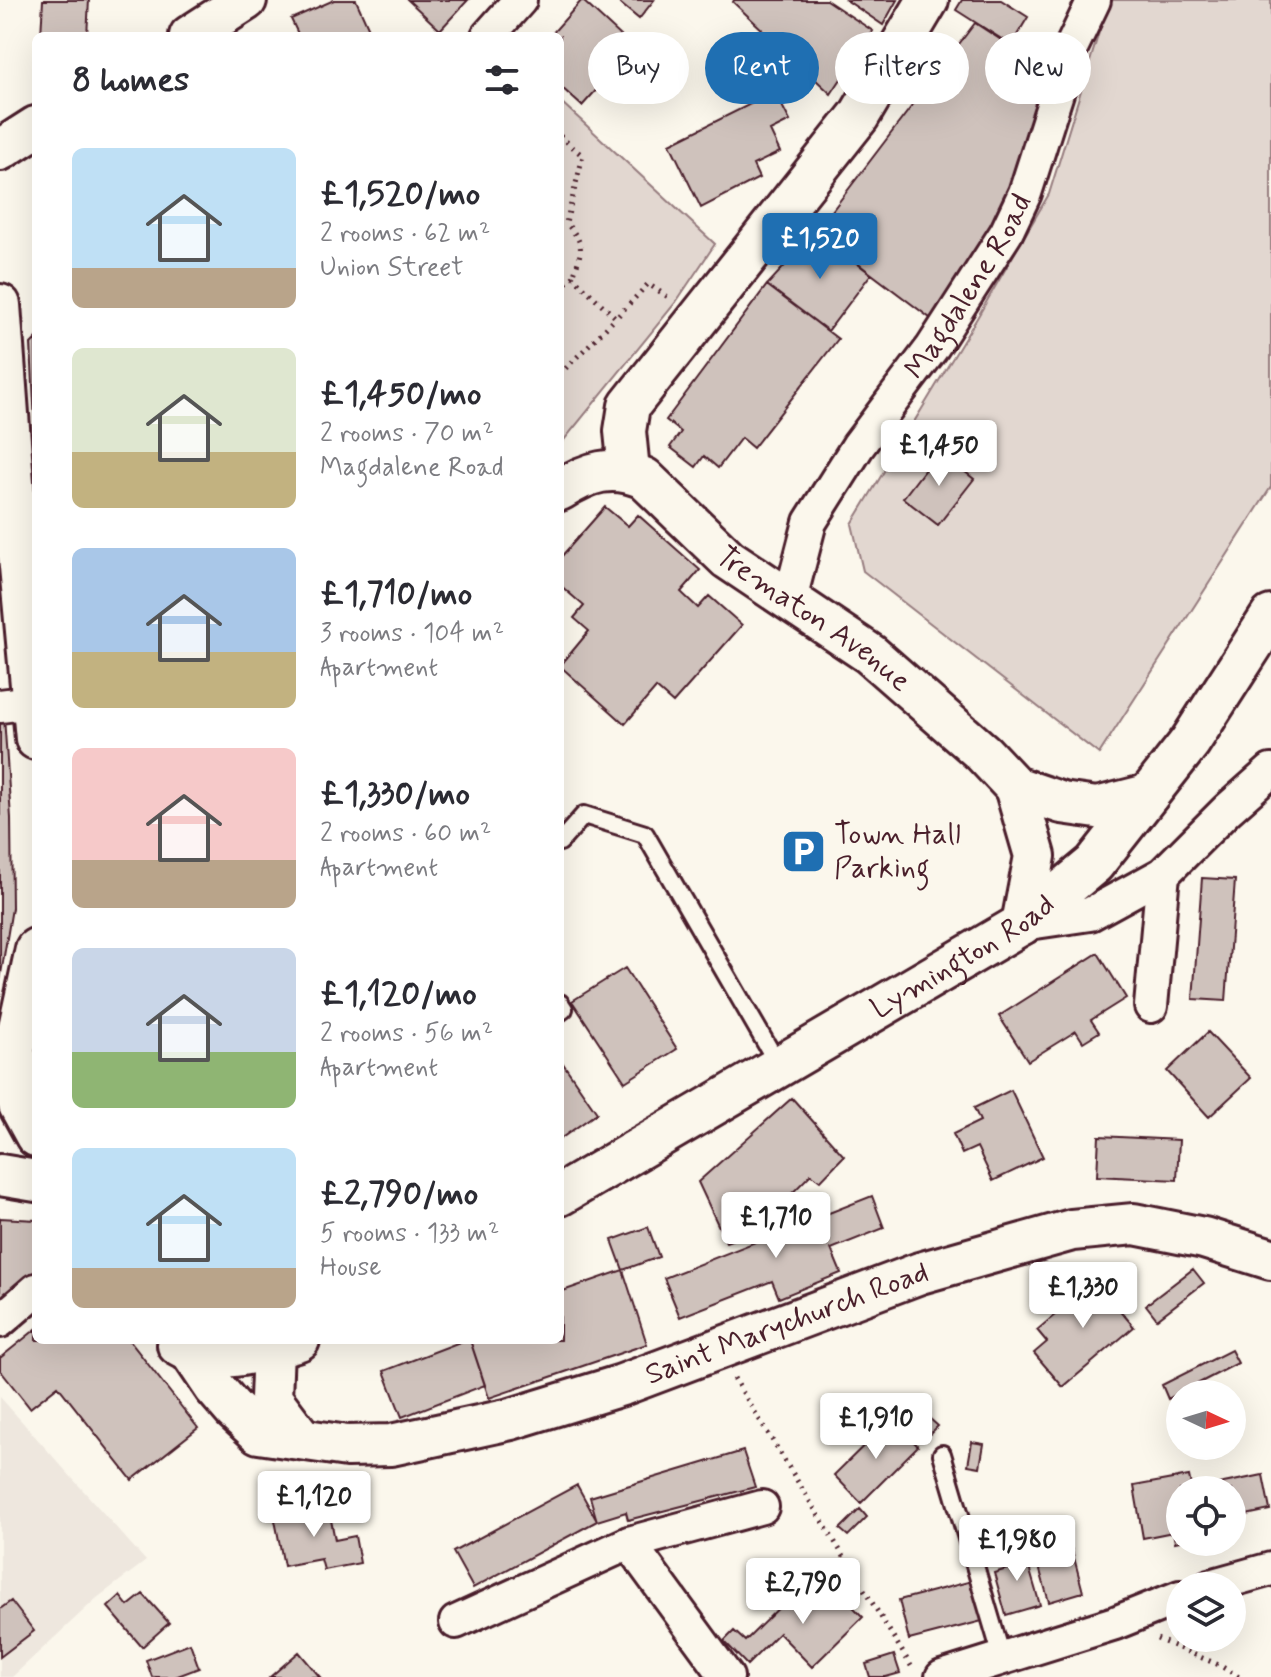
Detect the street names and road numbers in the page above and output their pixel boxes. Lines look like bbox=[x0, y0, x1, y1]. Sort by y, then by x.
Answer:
street label: Magdalene Road bbox=[896, 188, 1041, 387]
street label: Trematon Avenue bbox=[707, 538, 919, 700]
street label: Lymington Road bbox=[864, 885, 1063, 1028]
street label: Saint Marychurch Road bbox=[640, 1252, 933, 1394]

